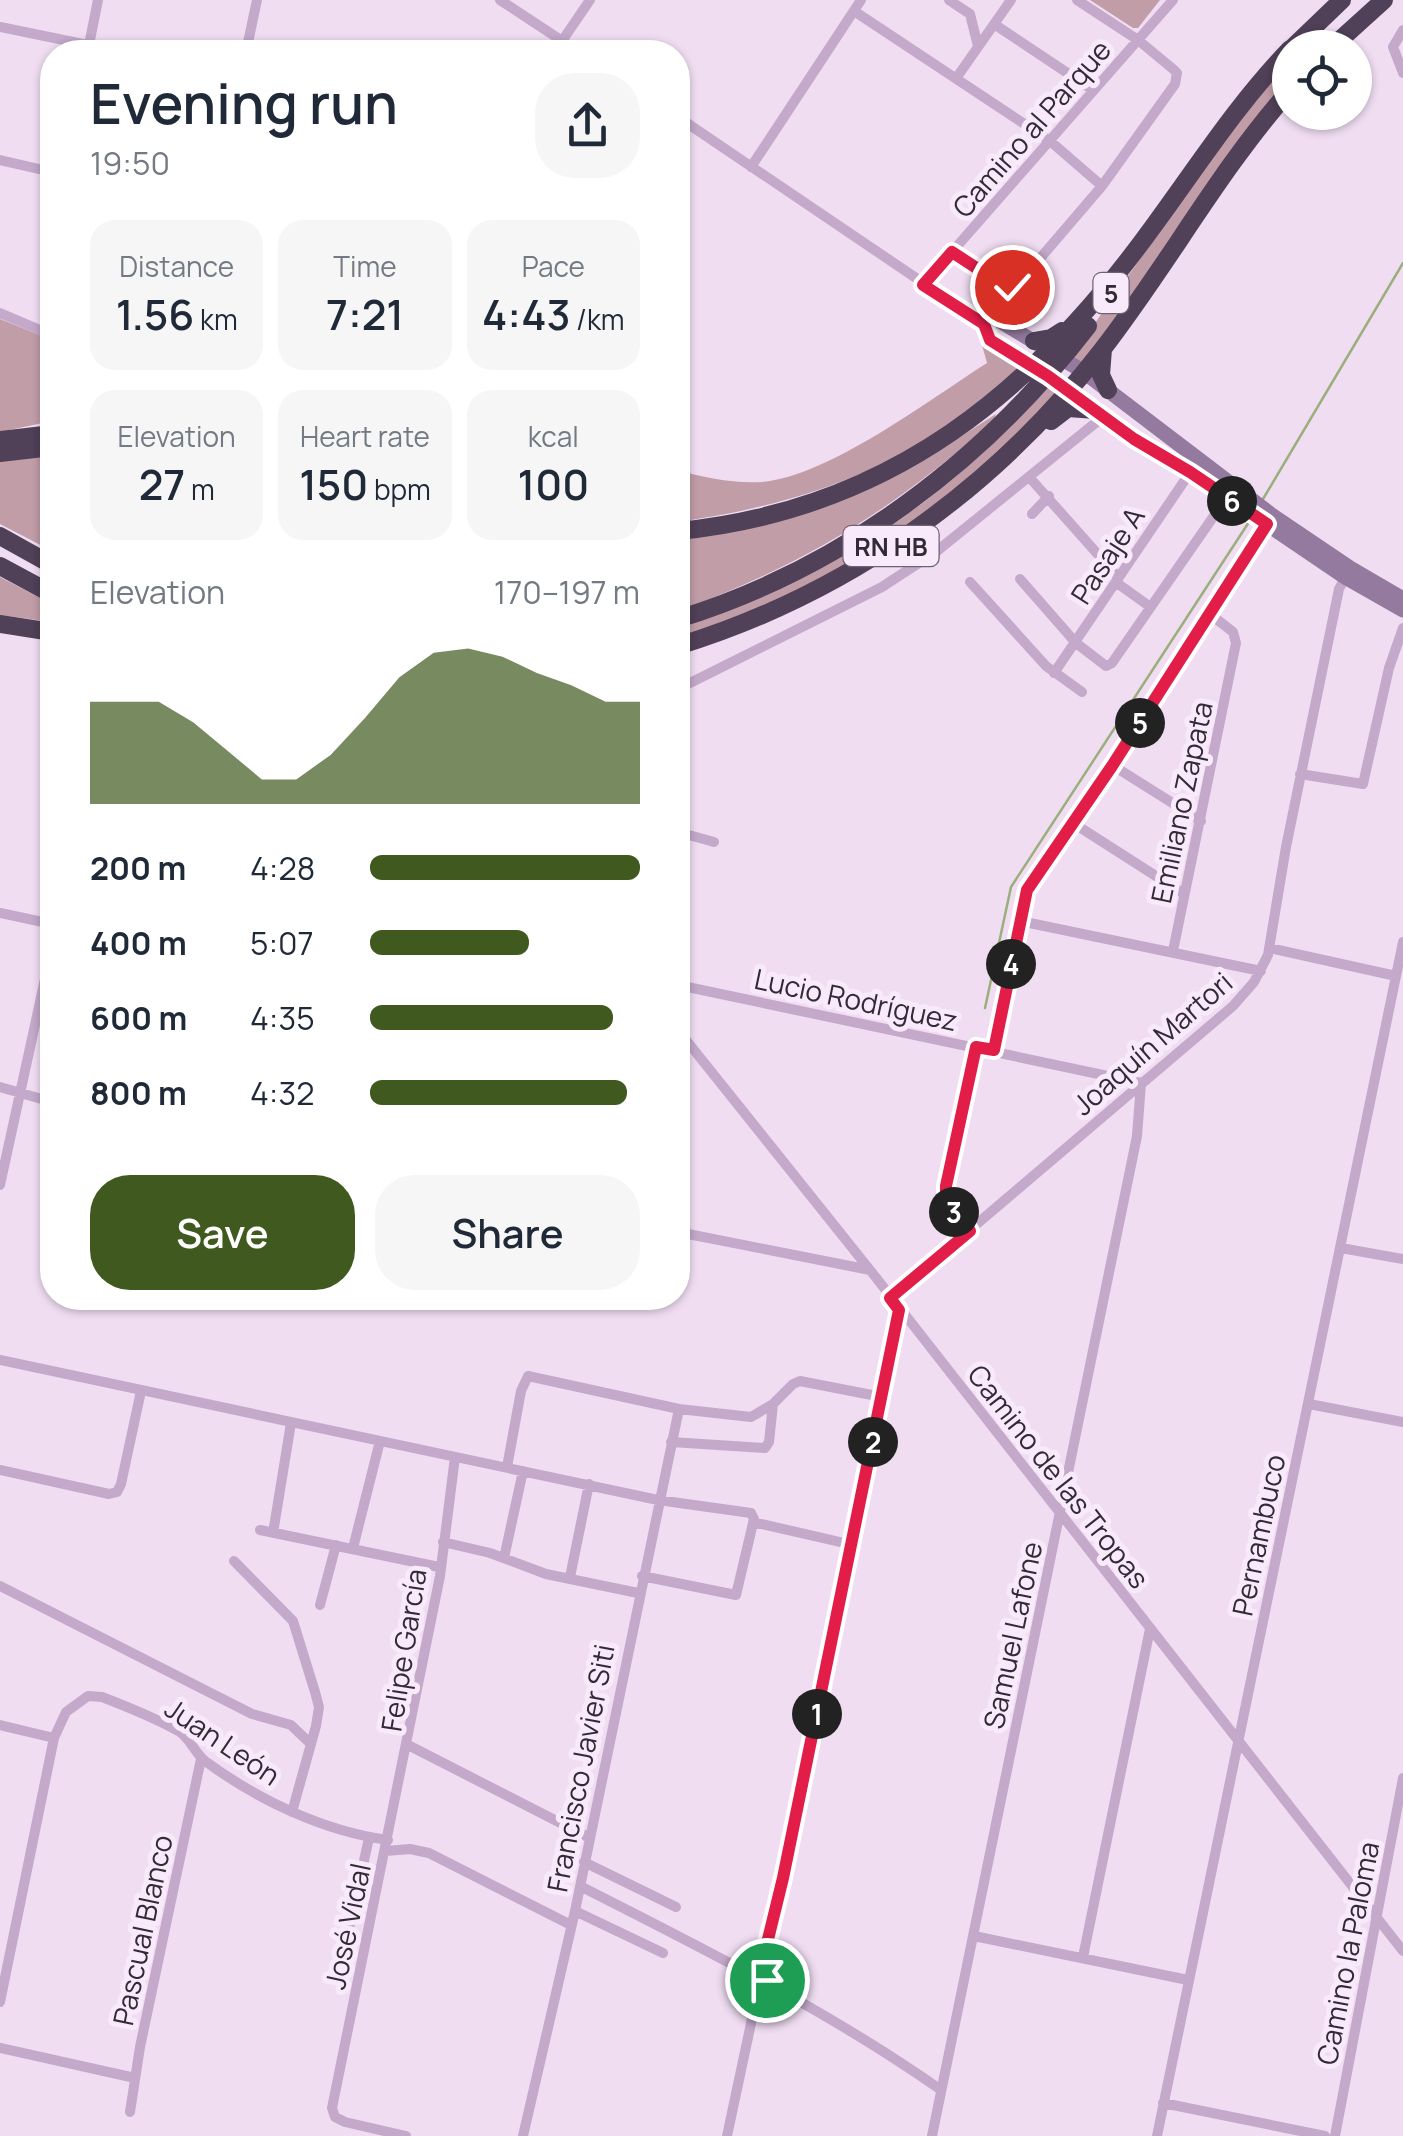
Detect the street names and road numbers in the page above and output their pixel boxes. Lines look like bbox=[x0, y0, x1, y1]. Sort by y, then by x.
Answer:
street label: Camino al Parque bbox=[943, 31, 1119, 225]
road number: 5 bbox=[1094, 273, 1128, 313]
street label: Pasaje A bbox=[1061, 499, 1153, 611]
road number: RN HB bbox=[844, 526, 938, 566]
street label: Emiliano Zapata bbox=[1141, 698, 1221, 906]
street label: Lucio Rodríguez bbox=[751, 959, 961, 1039]
street label: Joaquín Martori bbox=[1064, 963, 1240, 1123]
street label: Camino de las Tropas bbox=[960, 1356, 1158, 1596]
street label: Pernambuco bbox=[1222, 1451, 1294, 1619]
street label: Samuel Lafone bbox=[974, 1538, 1050, 1732]
street label: Felipe García bbox=[371, 1566, 435, 1734]
street label: Francisco Javier Siti bbox=[537, 1641, 623, 1895]
street label: Juan León bbox=[158, 1689, 288, 1793]
street label: Pascual Blanco bbox=[103, 1831, 181, 2029]
street label: Camino la Paloma bbox=[1307, 1838, 1387, 2068]
street label: José Vidal bbox=[315, 1860, 379, 1992]

